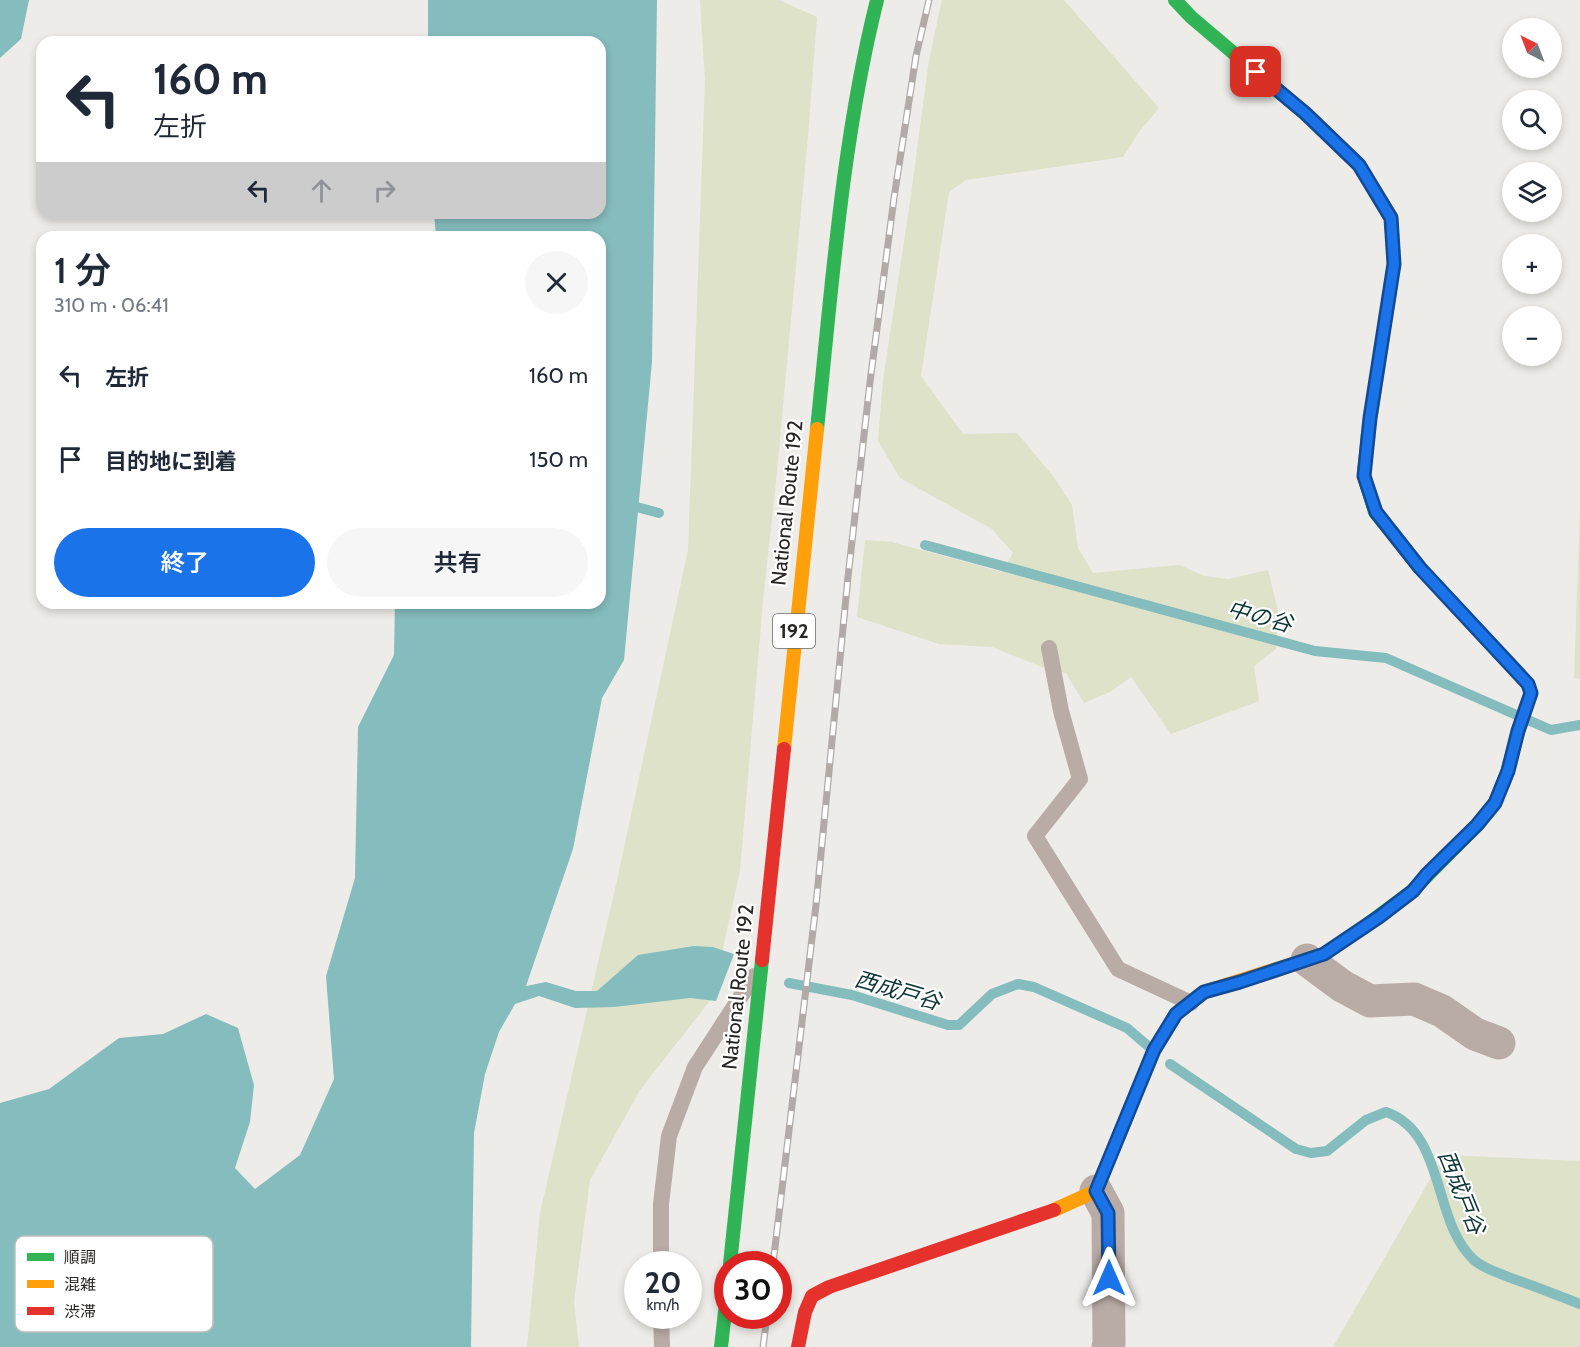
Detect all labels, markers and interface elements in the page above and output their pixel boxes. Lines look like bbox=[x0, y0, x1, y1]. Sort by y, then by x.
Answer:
north arrow bbox=[1502, 18, 1562, 78]
map controls bbox=[1502, 18, 1562, 366]
pin bbox=[1230, 46, 1281, 97]
text: 160 m bbox=[153, 53, 268, 105]
icon: arrive bbox=[1239, 55, 1272, 88]
icon: left bbox=[54, 60, 132, 138]
button: search bbox=[1502, 90, 1562, 150]
text: 左折 bbox=[153, 110, 207, 143]
button: layers bbox=[1502, 162, 1562, 222]
icon: left bbox=[242, 174, 275, 207]
icon: ahead bbox=[305, 174, 338, 207]
icon: right bbox=[368, 174, 401, 207]
button: + bbox=[1502, 234, 1562, 294]
text: 1 分 bbox=[54, 248, 111, 292]
button: close bbox=[525, 251, 588, 314]
text: 310 m · 06:41 bbox=[54, 293, 169, 317]
button: − bbox=[1502, 306, 1562, 366]
icon: left bbox=[54, 359, 87, 392]
text: 160 m bbox=[529, 362, 588, 389]
text: 左折 bbox=[105, 364, 149, 391]
street label: National Route 192 bbox=[765, 419, 808, 587]
icon: arrive bbox=[54, 443, 87, 476]
text: 150 m bbox=[529, 446, 588, 473]
text: 目的地に到着 bbox=[105, 448, 237, 475]
button: 終了 bbox=[54, 528, 315, 597]
button: 共有 bbox=[327, 528, 588, 597]
water label: 中の谷 bbox=[1224, 595, 1297, 639]
road number: 192 bbox=[773, 614, 815, 648]
street label: National Route 192 bbox=[716, 903, 759, 1071]
water label: 西成戸谷 bbox=[852, 965, 946, 1016]
water label: 西成戸谷 bbox=[1433, 1146, 1491, 1240]
legend bbox=[15, 1236, 213, 1332]
position arrow bbox=[1077, 1246, 1141, 1310]
text: 順調 bbox=[64, 1248, 96, 1267]
speed limit sign: 30 bbox=[714, 1251, 792, 1329]
text: 20 bbox=[644, 1264, 682, 1301]
text: 混雑 bbox=[64, 1275, 96, 1294]
text: km/h bbox=[647, 1296, 679, 1314]
text: 渋滞 bbox=[64, 1302, 96, 1321]

